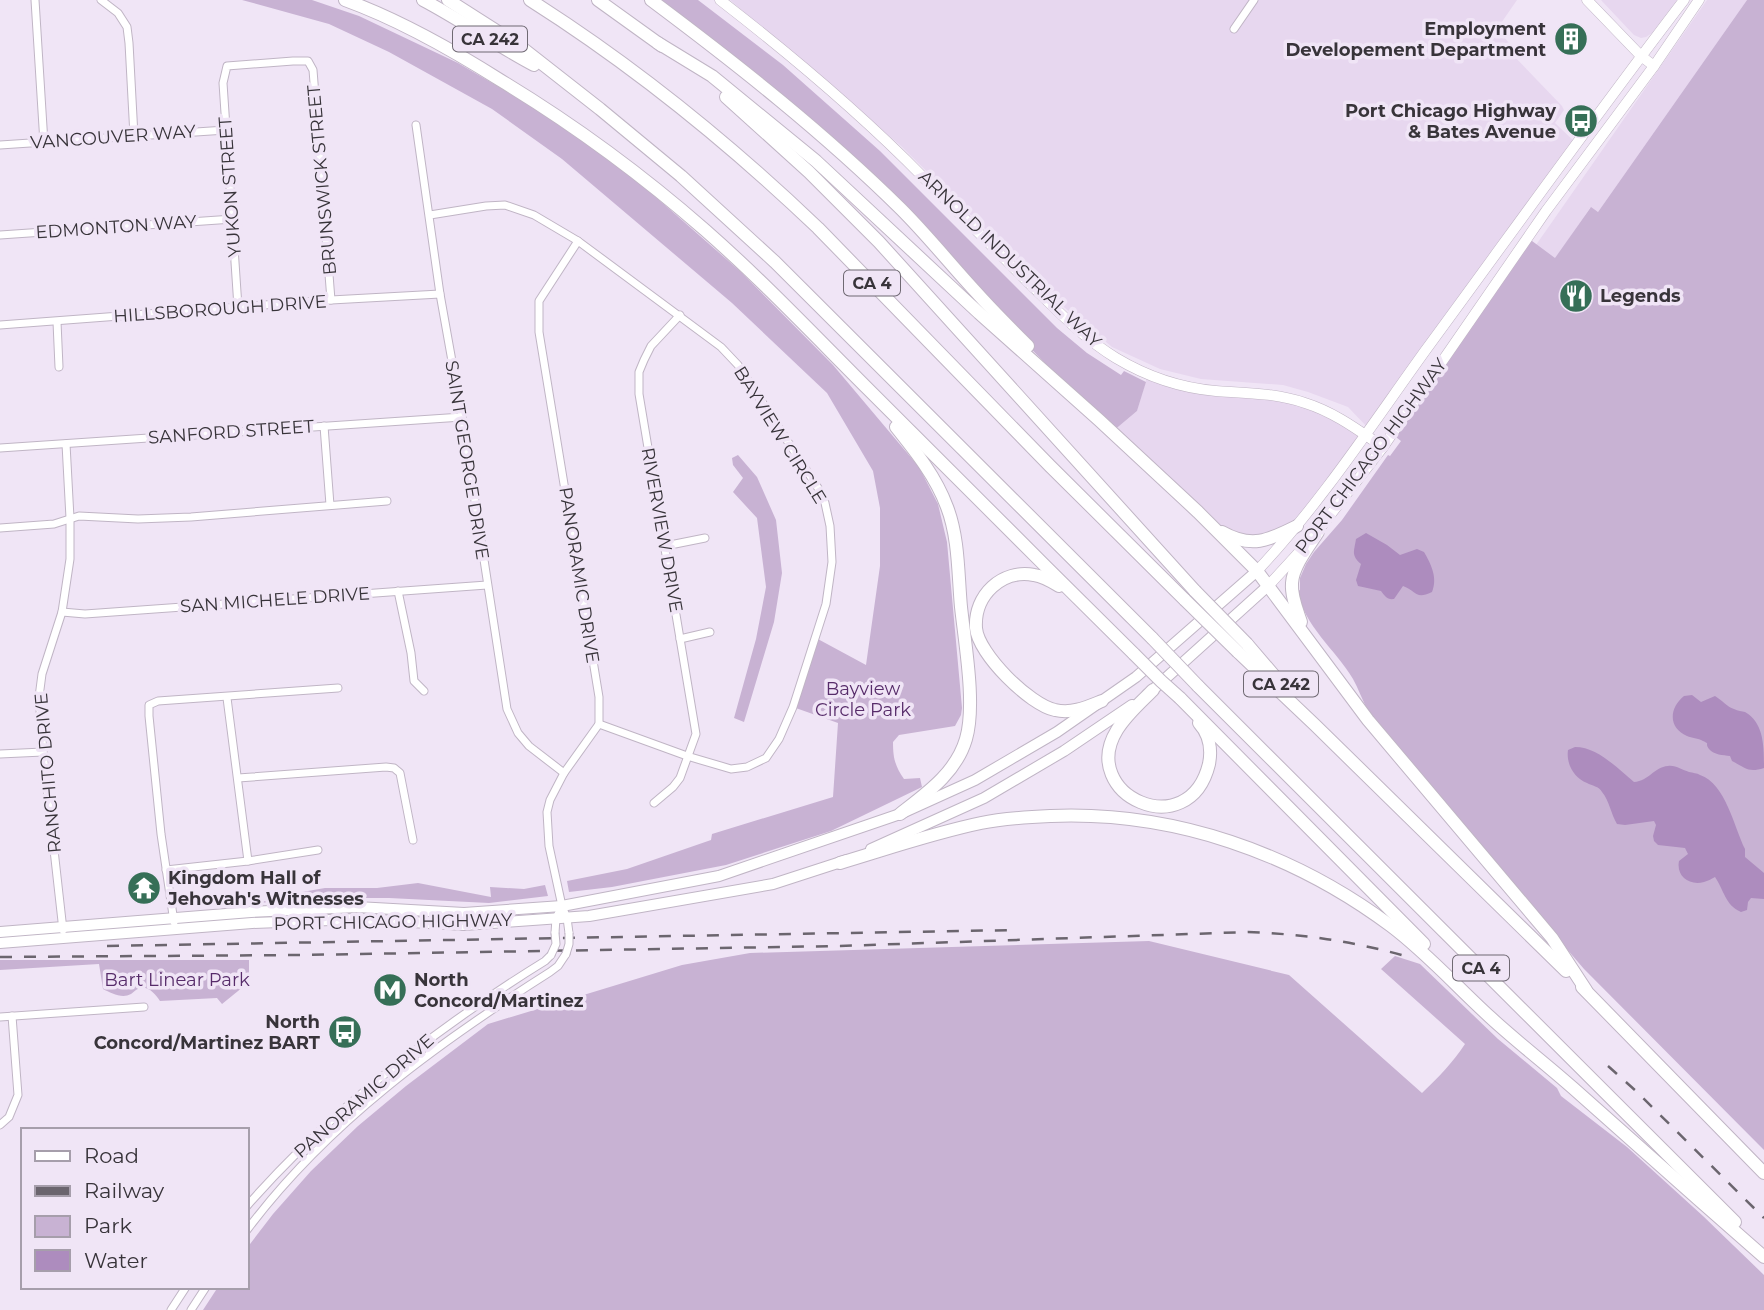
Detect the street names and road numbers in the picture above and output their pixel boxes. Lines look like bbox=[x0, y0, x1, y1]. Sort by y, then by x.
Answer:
road number: CA 242 bbox=[453, 26, 527, 52]
street label: BRUNSWICK STREET bbox=[303, 83, 341, 276]
street label: YUKON STREET bbox=[214, 115, 246, 258]
street label: VANCOUVER WAY bbox=[30, 120, 197, 154]
street label: ARNOLD INDUSTRIAL WAY bbox=[914, 166, 1106, 353]
street label: EDMONTON WAY bbox=[35, 210, 198, 244]
road number: CA 4 bbox=[844, 270, 900, 296]
street label: HILLSBOROUGH DRIVE bbox=[113, 291, 327, 327]
street label: PORT CHICAGO HIGHWAY bbox=[1290, 354, 1452, 558]
street label: SAINT GEORGE DRIVE bbox=[440, 359, 494, 561]
street label: BAYVIEW CIRCLE bbox=[729, 362, 831, 508]
street label: SANFORD STREET bbox=[147, 415, 315, 449]
street label: RIVERVIEW DRIVE bbox=[637, 446, 687, 614]
street label: PANORAMIC DRIVE bbox=[554, 485, 604, 665]
street label: SAN MICHELE DRIVE bbox=[179, 582, 371, 618]
road number: CA 242 bbox=[1244, 671, 1318, 696]
street label: RANCHITO DRIVE bbox=[30, 692, 66, 854]
street label: PORT CHICAGO HIGHWAY bbox=[273, 909, 513, 935]
road number: CA 4 bbox=[1453, 956, 1509, 980]
street label: PANORAMIC DRIVE bbox=[290, 1029, 438, 1163]

